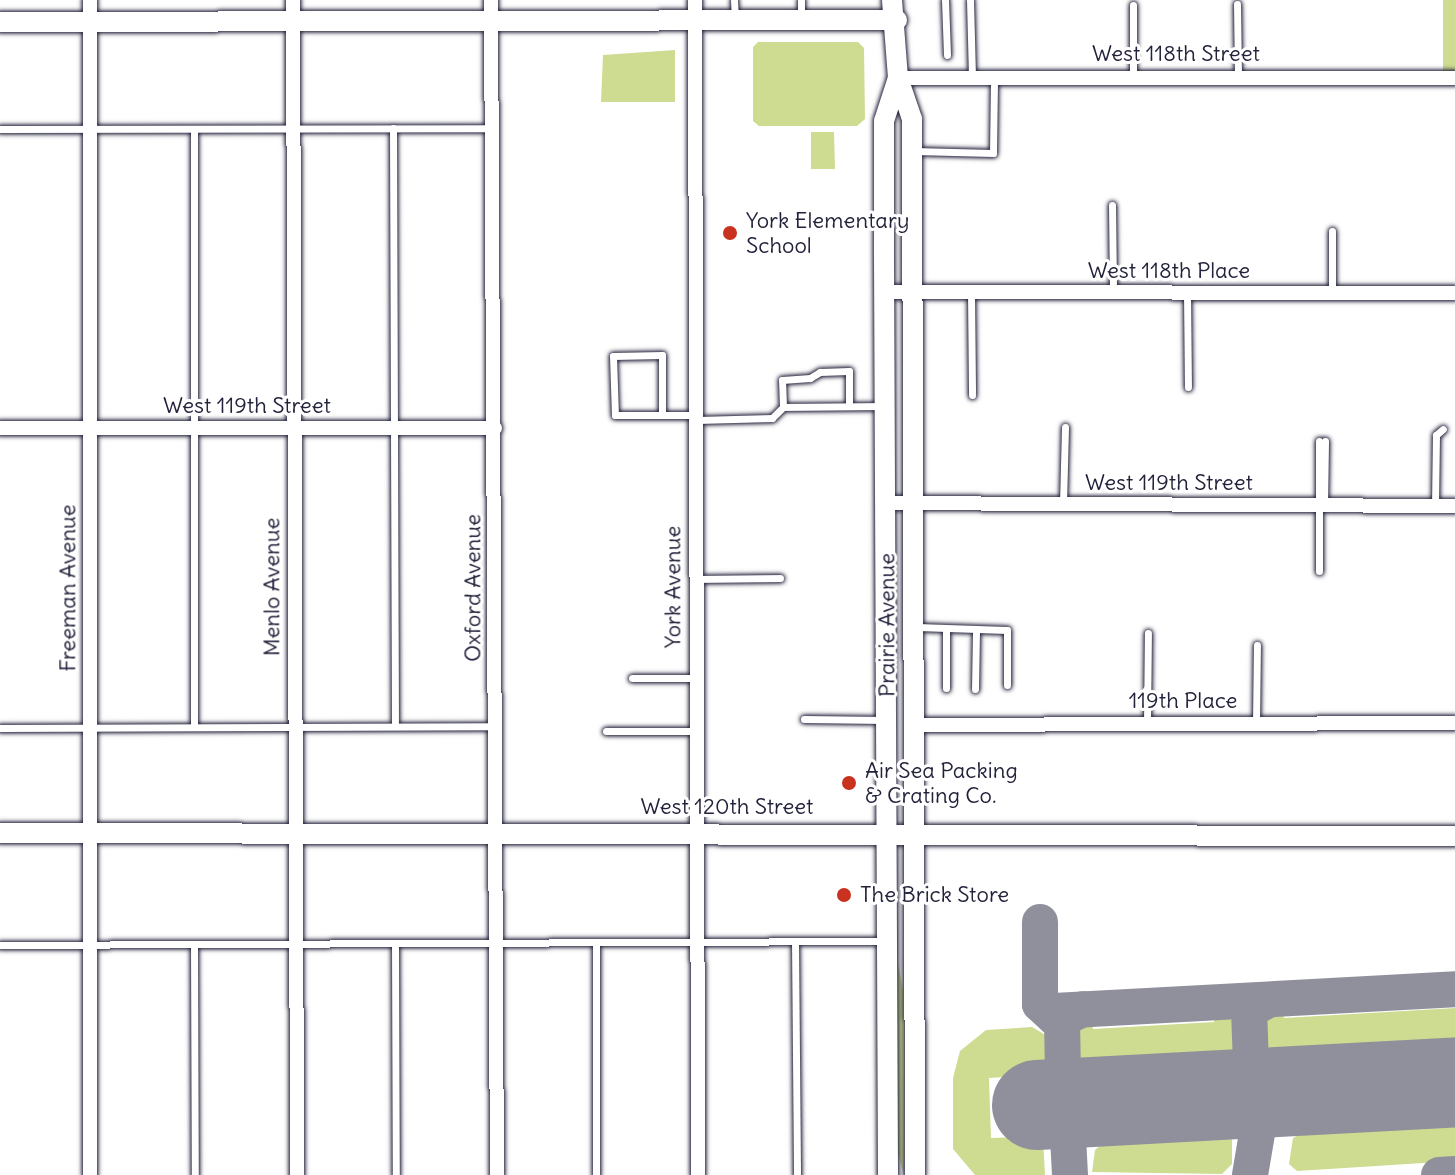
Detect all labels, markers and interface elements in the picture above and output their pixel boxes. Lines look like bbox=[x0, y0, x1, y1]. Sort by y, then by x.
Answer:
street label: West 118th Street bbox=[1092, 41, 1260, 67]
place label: York Elementary School bbox=[746, 207, 909, 258]
marker: York Elementary School bbox=[721, 224, 739, 242]
street label: West 118th Place bbox=[1088, 258, 1250, 284]
street label: West 119th Street bbox=[163, 393, 331, 419]
street label: West 119th Street bbox=[1085, 470, 1253, 496]
street label: Freeman Avenue bbox=[55, 504, 81, 672]
street label: Oxford Avenue bbox=[460, 514, 486, 662]
street label: Menlo Avenue bbox=[259, 518, 285, 656]
street label: York Avenue bbox=[660, 526, 686, 648]
street label: Prairie Avenue bbox=[874, 553, 900, 697]
street label: 119th Place bbox=[1129, 688, 1237, 714]
place label: Air Sea Packing & Crating Co. bbox=[865, 757, 1018, 808]
marker: Air Sea Packing & Crating Co. bbox=[840, 774, 858, 792]
street label: West 120th Street bbox=[640, 794, 814, 820]
place label: The Brick Store bbox=[860, 882, 1009, 908]
marker: The Brick Store bbox=[835, 886, 853, 904]

